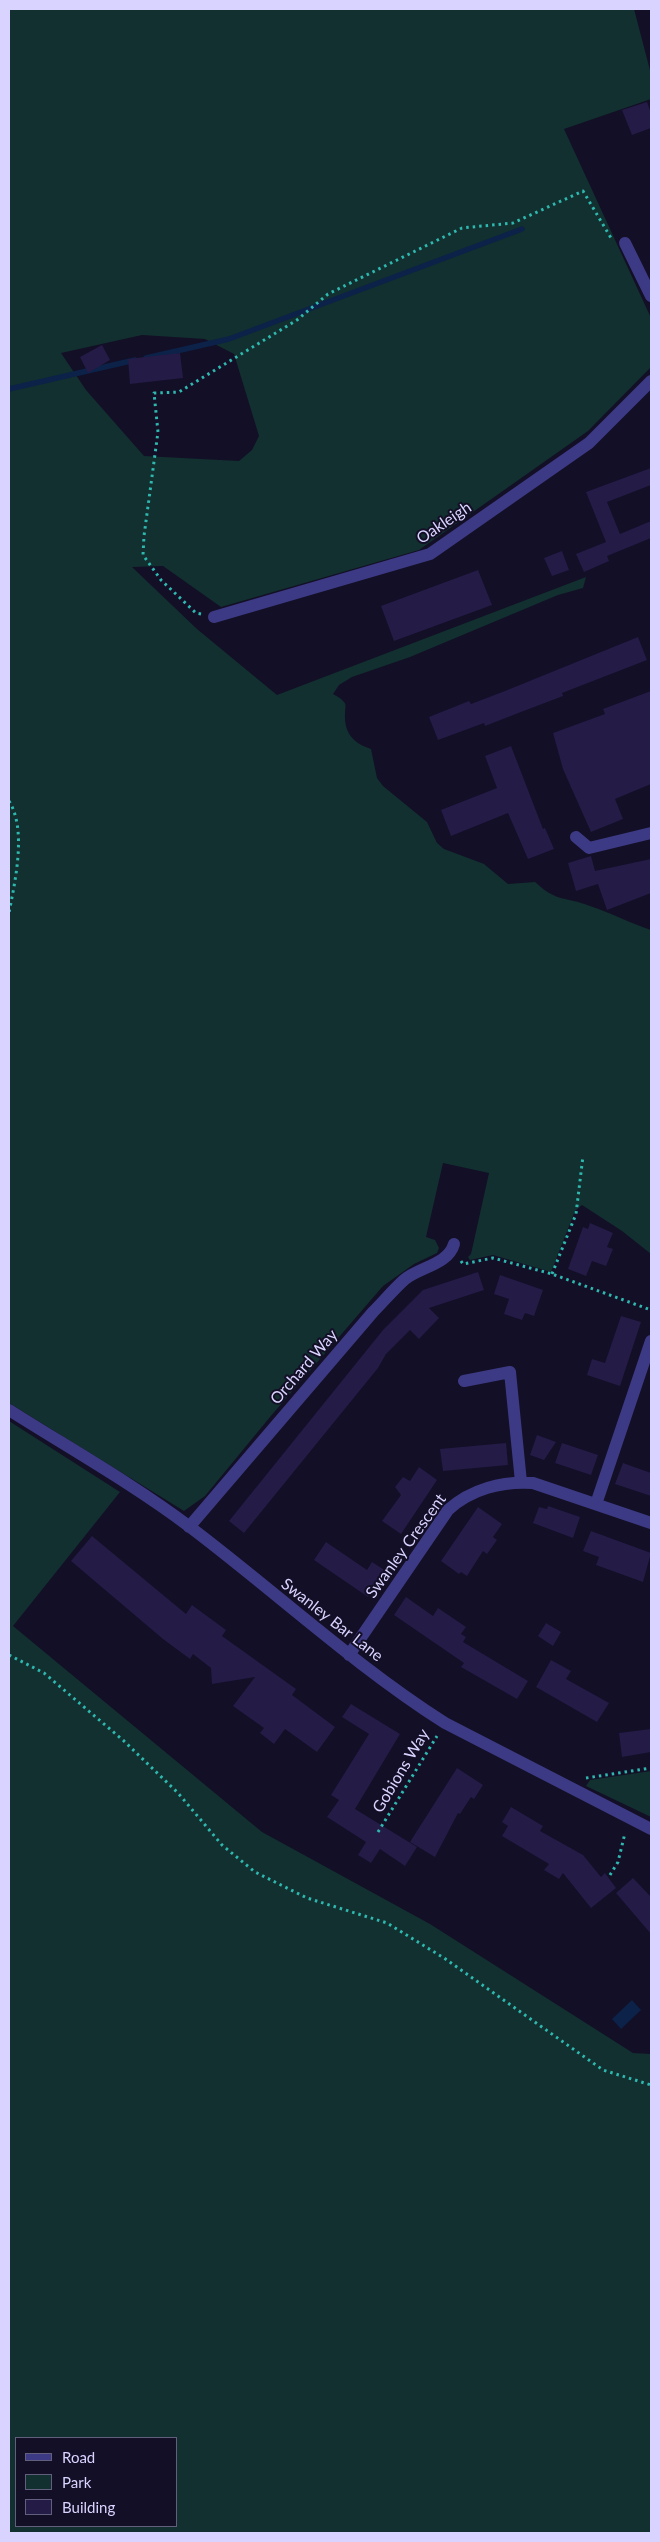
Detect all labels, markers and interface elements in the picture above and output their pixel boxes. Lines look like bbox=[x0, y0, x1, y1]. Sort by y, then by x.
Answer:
street label: Oakleigh bbox=[413, 498, 475, 548]
street label: Orchard Way bbox=[266, 1326, 342, 1408]
street label: Swanley Crescent bbox=[362, 1490, 450, 1602]
street label: Swanley Bar Lane bbox=[277, 1574, 387, 1666]
street label: Gobions Way bbox=[369, 1726, 433, 1816]
legend bbox=[15, 2437, 178, 2527]
text: Road bbox=[62, 2448, 95, 2466]
text: Park bbox=[62, 2473, 91, 2491]
text: Building bbox=[62, 2498, 115, 2516]

